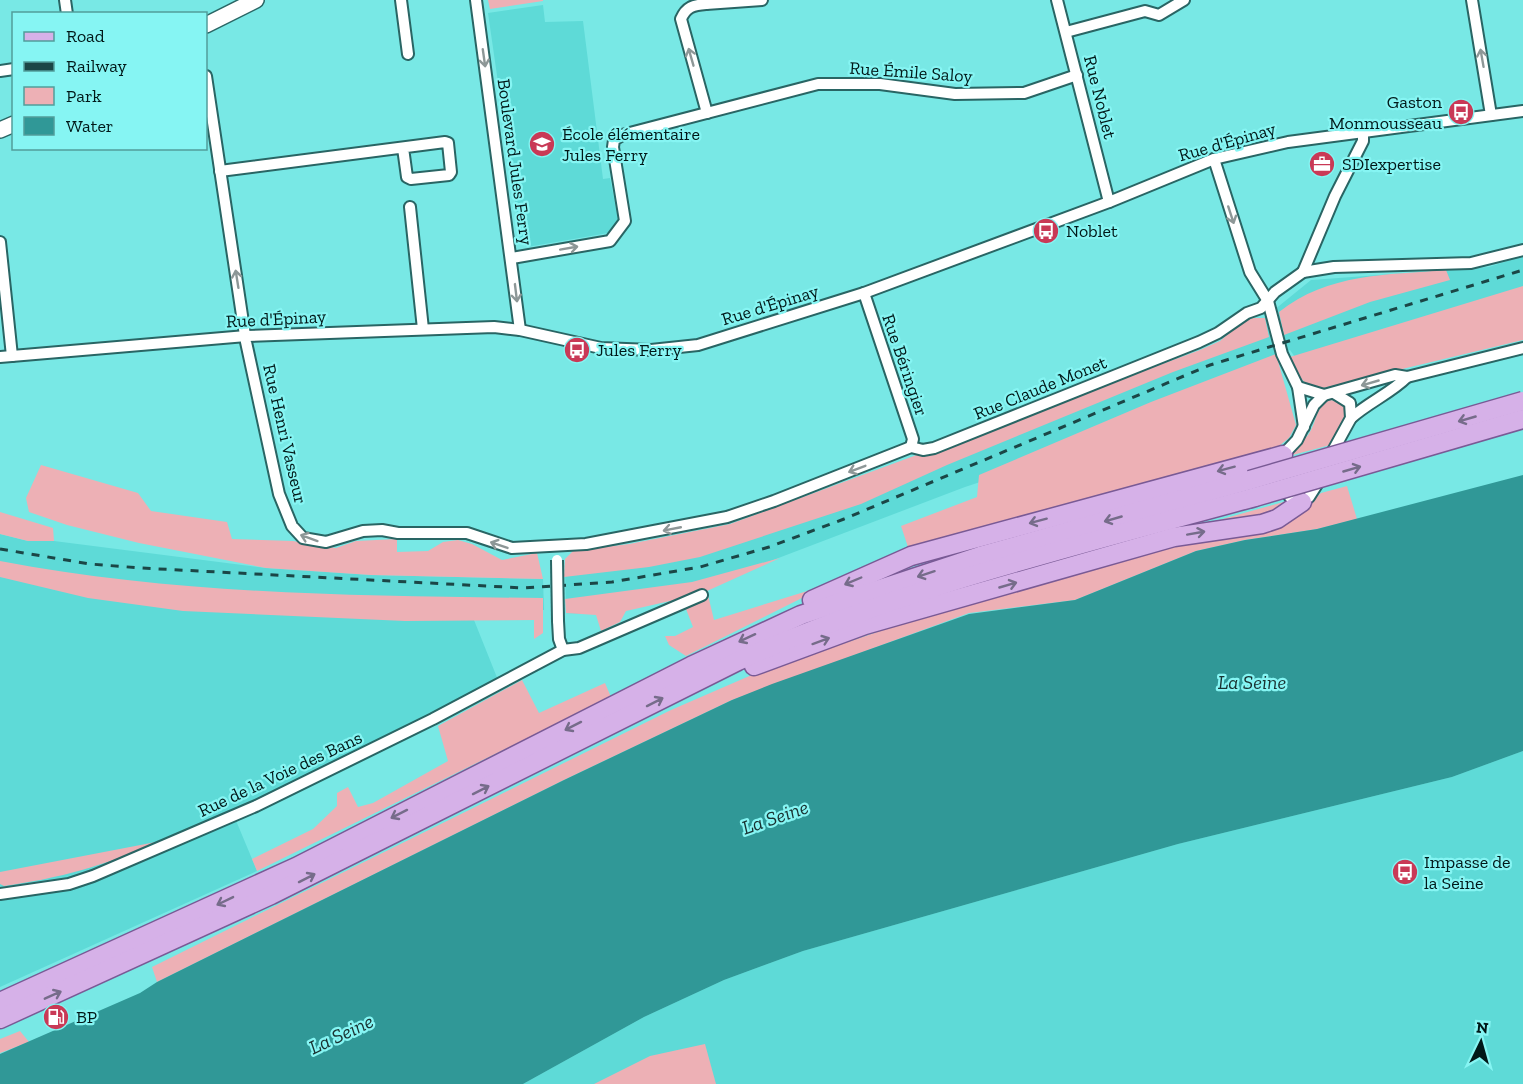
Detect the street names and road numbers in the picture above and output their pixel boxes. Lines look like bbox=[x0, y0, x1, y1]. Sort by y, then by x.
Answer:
street label: Rue Noblet bbox=[1079, 53, 1121, 141]
street label: Rue Émile Saloy bbox=[849, 57, 974, 87]
street label: Boulevard Jules Ferry bbox=[492, 77, 538, 247]
street label: Rue d'Épinay bbox=[1176, 117, 1279, 166]
street label: Rue d'Épinay bbox=[719, 280, 822, 330]
street label: Rue d'Épinay bbox=[225, 305, 327, 333]
street label: Rue Béringier bbox=[877, 311, 933, 419]
street label: Rue Claude Monet bbox=[970, 351, 1110, 425]
street label: Rue Henri Vasseur bbox=[258, 362, 312, 506]
street label: Rue de la Voie des Bans bbox=[194, 726, 366, 822]

